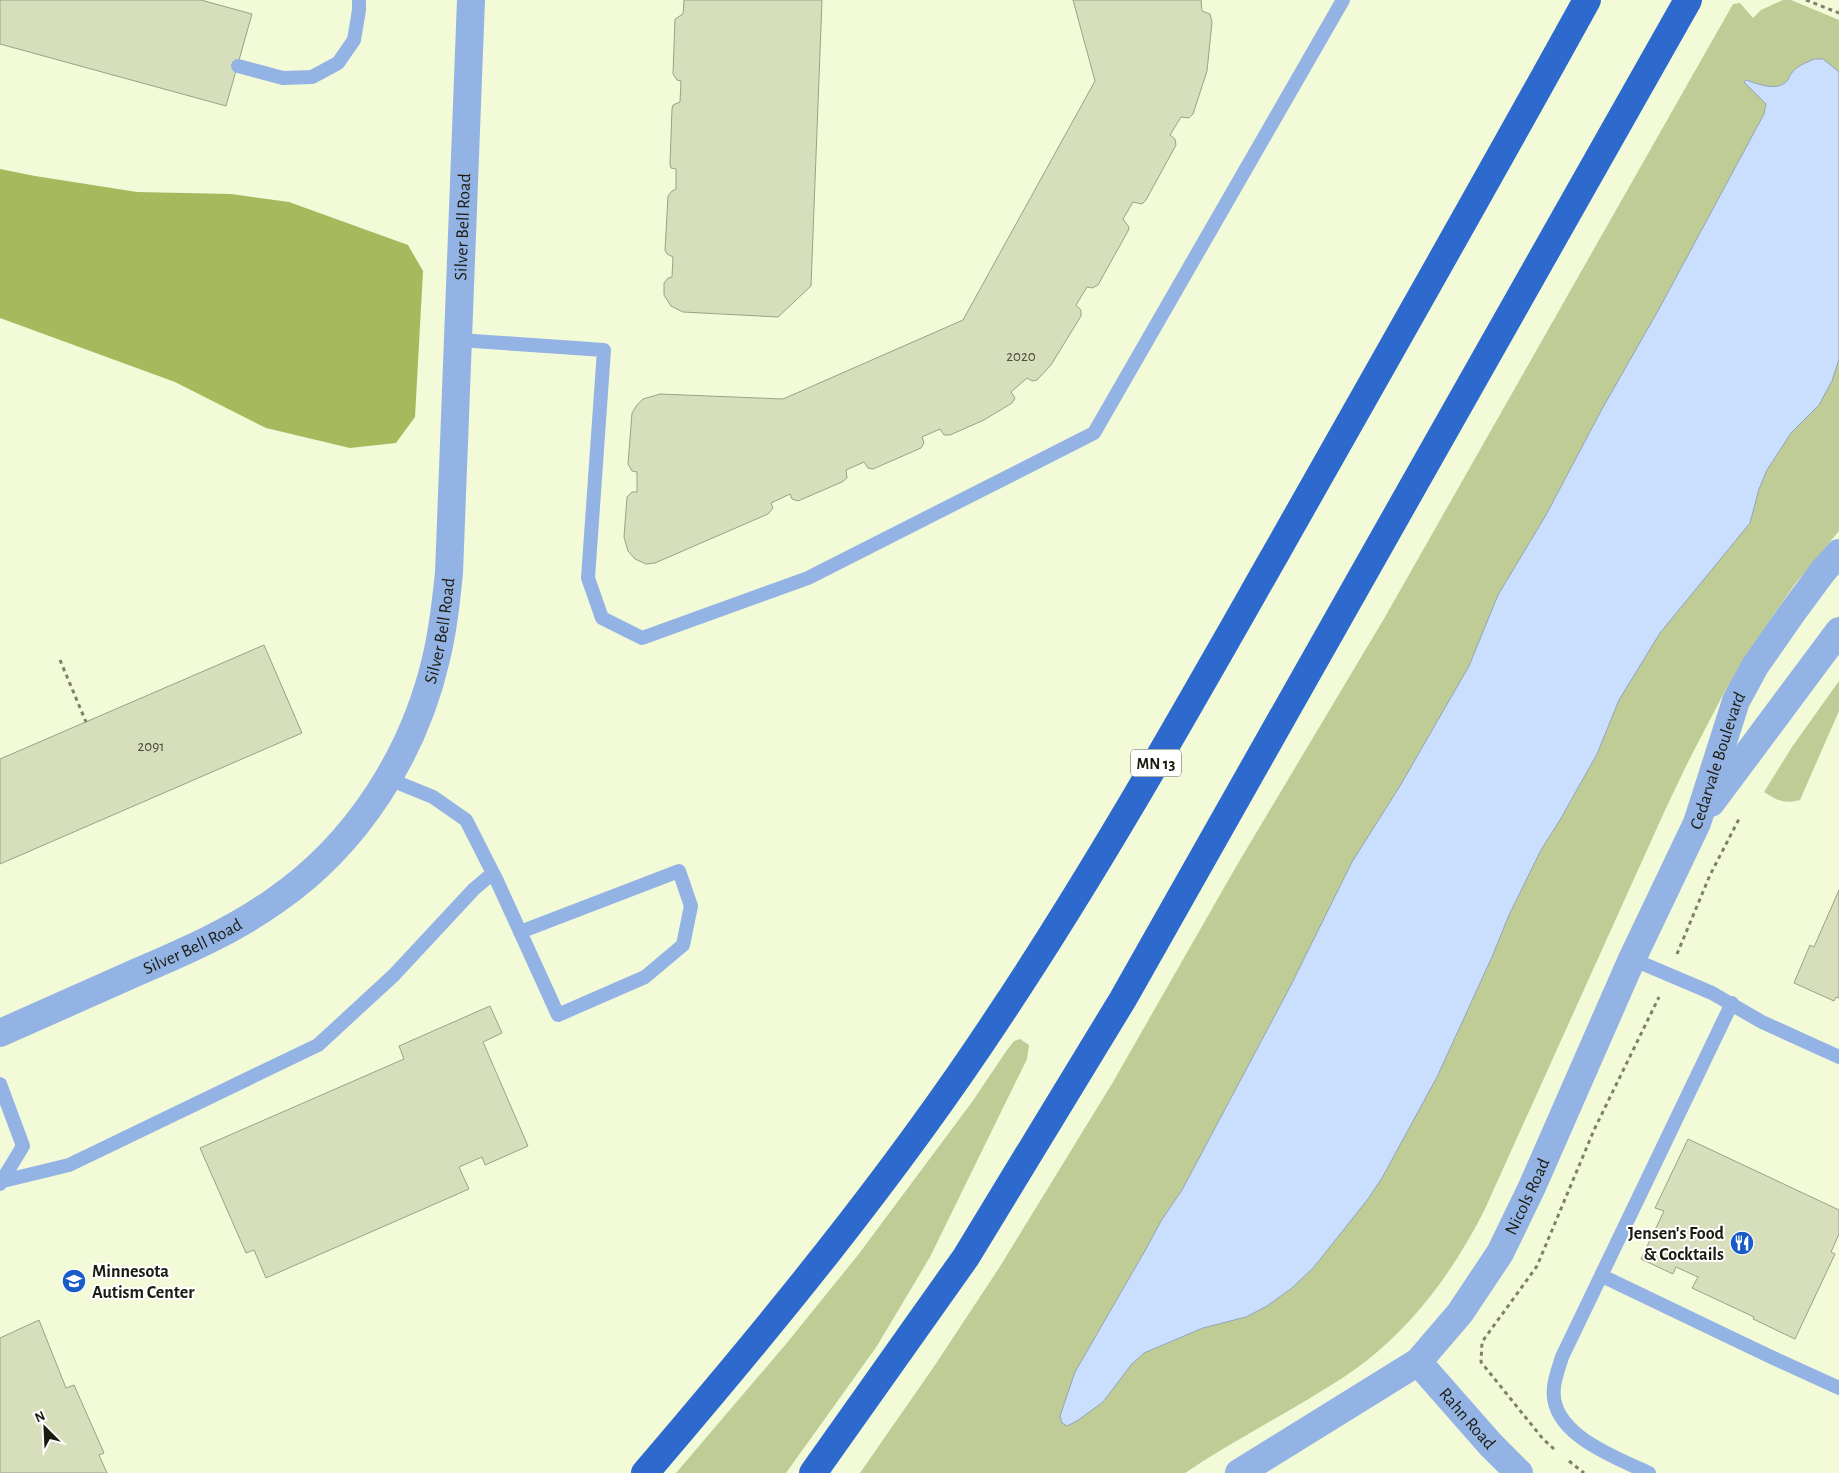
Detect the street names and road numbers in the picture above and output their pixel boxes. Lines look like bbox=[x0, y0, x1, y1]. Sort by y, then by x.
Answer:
street label: Silver Bell Road bbox=[452, 173, 474, 281]
street label: Silver Bell Road bbox=[422, 577, 458, 686]
street label: Cedarvale Boulevard bbox=[1687, 689, 1749, 833]
road number: MN 13 bbox=[1131, 750, 1181, 776]
street label: Silver Bell Road bbox=[141, 916, 245, 978]
street label: Nicols Road bbox=[1502, 1156, 1553, 1238]
street label: Rahn Road bbox=[1435, 1385, 1498, 1453]

